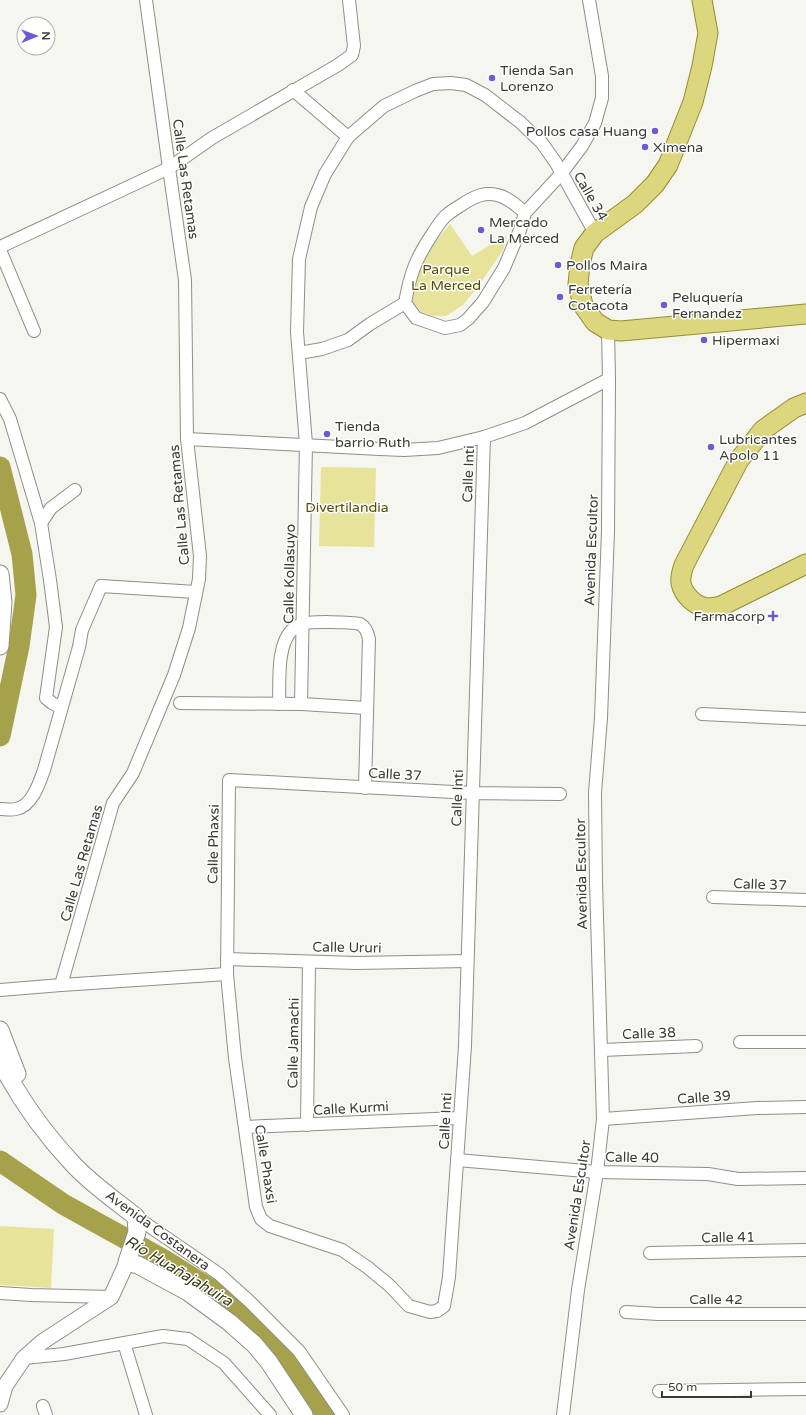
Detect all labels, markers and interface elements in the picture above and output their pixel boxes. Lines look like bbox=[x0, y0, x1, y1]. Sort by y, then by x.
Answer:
north arrow bbox=[16, 16, 56, 56]
text: N bbox=[39, 31, 52, 40]
place label: Tienda San Lorenzo bbox=[500, 62, 574, 95]
marker: Tienda San Lorenzo bbox=[487, 73, 497, 83]
street label: Calle Las Retamas bbox=[169, 118, 202, 240]
place label: Pollos casa Huang bbox=[526, 123, 647, 140]
marker: Pollos casa Huang bbox=[650, 126, 660, 136]
place label: Ximena bbox=[653, 139, 703, 156]
marker: Ximena bbox=[640, 142, 650, 152]
street label: Calle 34 bbox=[570, 169, 611, 224]
place label: Mercado La Merced bbox=[489, 214, 559, 247]
marker: Mercado La Merced bbox=[476, 225, 486, 235]
place label: Pollos Maira bbox=[566, 257, 648, 274]
marker: Pollos Maira bbox=[553, 260, 563, 270]
park label: Parque La Merced bbox=[411, 261, 481, 294]
place label: Ferretería Cotacota bbox=[568, 281, 632, 314]
place label: Peluquería Fernandez bbox=[672, 289, 743, 322]
marker: Ferretería Cotacota bbox=[555, 292, 565, 302]
marker: Peluquería Fernandez bbox=[659, 300, 669, 310]
place label: Hipermaxi bbox=[712, 332, 780, 349]
marker: Hipermaxi bbox=[699, 335, 709, 345]
place label: Tienda barrio Ruth bbox=[335, 418, 410, 451]
marker: Tienda barrio Ruth bbox=[322, 429, 332, 439]
place label: Lubricantes Apolo 11 bbox=[719, 431, 797, 464]
marker: Lubricantes Apolo 11 bbox=[706, 442, 716, 452]
street label: Calle Las Retamas bbox=[166, 444, 193, 566]
street label: Calle Inti bbox=[459, 445, 478, 503]
street label: Avenida Escultor bbox=[581, 493, 602, 606]
park label: Divertilandia bbox=[305, 499, 389, 516]
street label: Calle Kollasuyo bbox=[280, 524, 299, 624]
place label: Farmacorp bbox=[693, 608, 765, 625]
marker: Farmacorp bbox=[768, 611, 778, 621]
street label: Calle 37 bbox=[368, 765, 422, 784]
street label: Calle Inti bbox=[448, 769, 467, 827]
street label: Calle Las Retamas bbox=[57, 802, 106, 924]
street label: Calle Phaxsi bbox=[204, 804, 223, 884]
street label: Avenida Escultor bbox=[572, 817, 591, 930]
street label: Calle 37 bbox=[733, 875, 787, 894]
street label: Calle Ururi bbox=[312, 938, 382, 957]
street label: Calle Jamachi bbox=[284, 998, 303, 1089]
street label: Calle 38 bbox=[622, 1024, 676, 1043]
street label: Calle 39 bbox=[677, 1087, 731, 1108]
street label: Calle Inti bbox=[436, 1092, 455, 1150]
street label: Calle Kurmi bbox=[313, 1098, 389, 1119]
street label: Calle Phaxsi bbox=[251, 1123, 280, 1205]
street label: Avenida Escultor bbox=[560, 1138, 595, 1252]
street label: Calle 40 bbox=[605, 1149, 659, 1166]
street label: Avenida Costanera bbox=[102, 1187, 213, 1274]
street label: Calle 41 bbox=[701, 1229, 755, 1246]
water label: Río Huañajahuira bbox=[122, 1232, 236, 1310]
street label: Calle 42 bbox=[689, 1291, 743, 1308]
scale bar bbox=[662, 1373, 751, 1399]
text: 50 m bbox=[668, 1380, 697, 1394]

